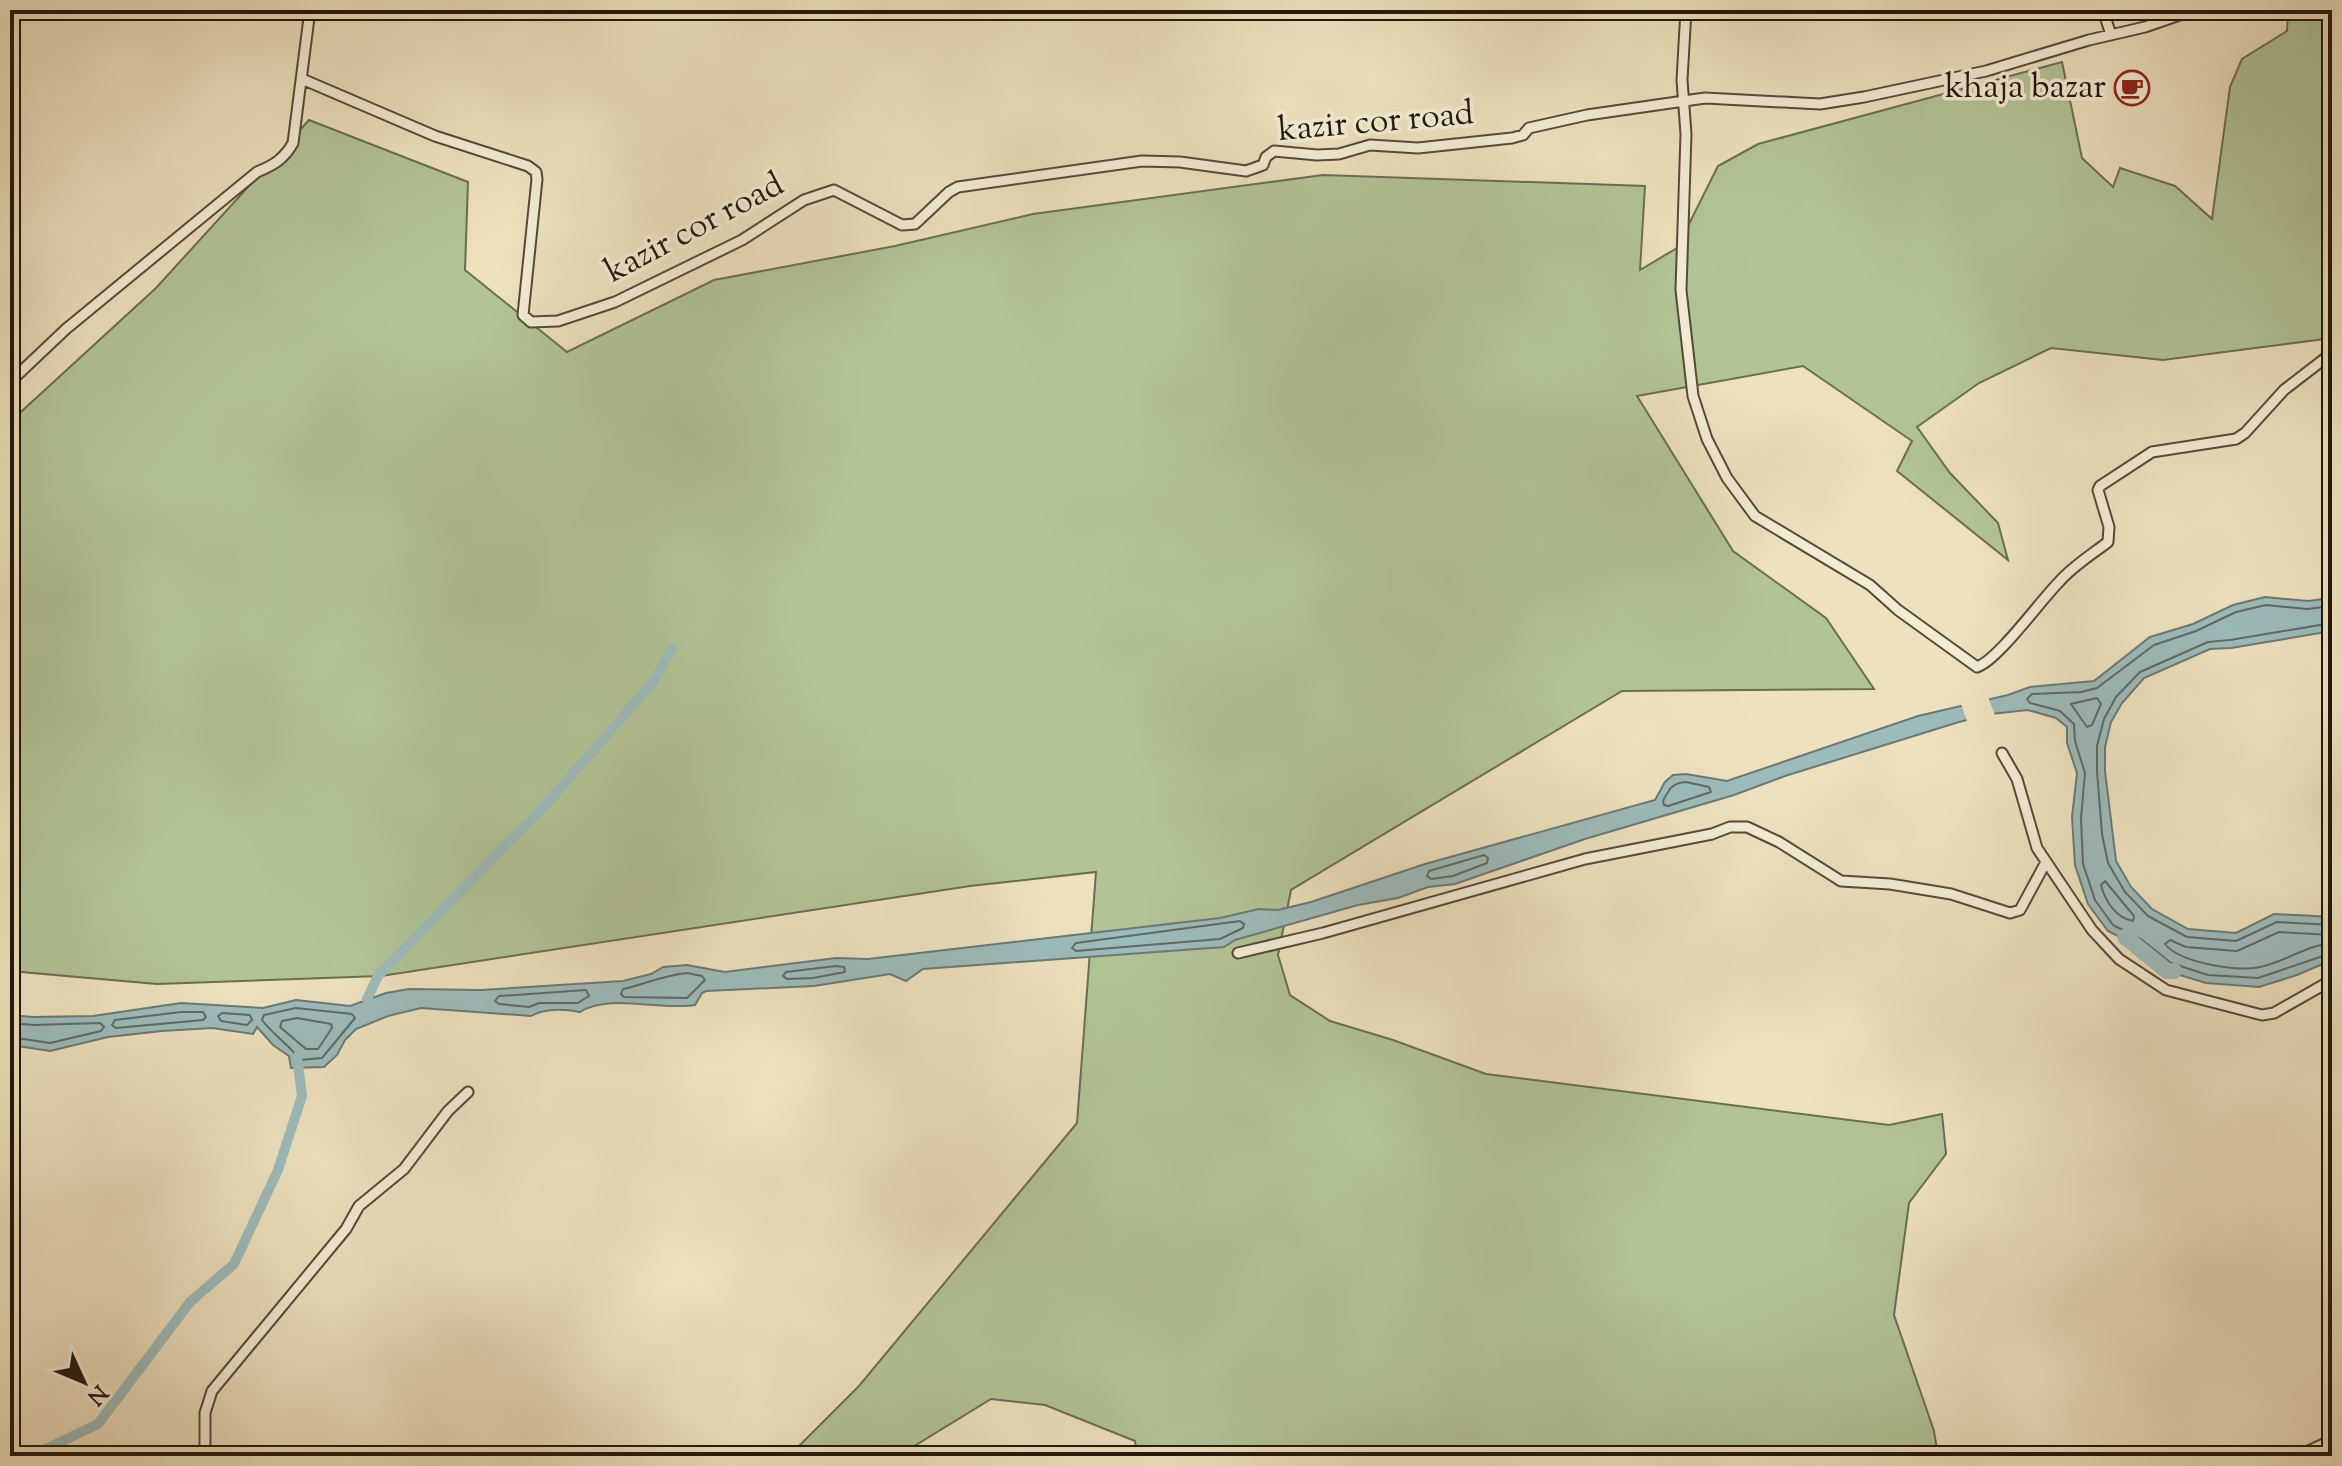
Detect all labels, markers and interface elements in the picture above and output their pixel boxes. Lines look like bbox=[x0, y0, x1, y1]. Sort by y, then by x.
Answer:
place label: khaja bazar bbox=[1945, 64, 2106, 113]
cafe icon: khaja bazar bbox=[2113, 69, 2151, 107]
street label: kazir cor road bbox=[1276, 90, 1476, 156]
street label: kazir cor road bbox=[597, 161, 793, 297]
north arrow bbox=[44, 1342, 124, 1422]
text: N bbox=[78, 1376, 114, 1412]

